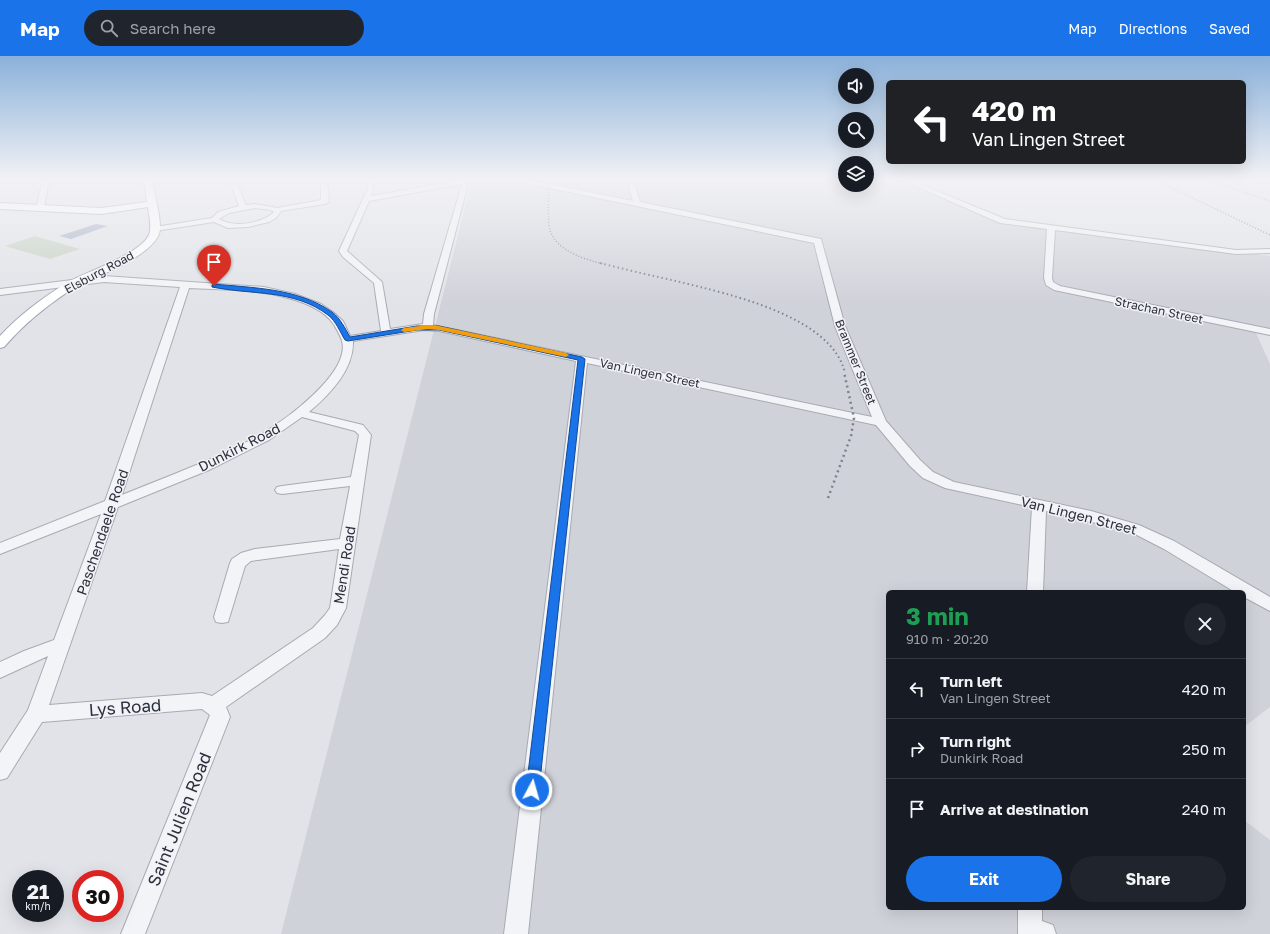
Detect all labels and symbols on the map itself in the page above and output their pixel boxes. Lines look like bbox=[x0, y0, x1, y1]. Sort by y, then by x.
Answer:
pin bbox=[197, 245, 231, 286]
street label: Elsburg Road bbox=[62, 247, 136, 297]
street label: Strachan Street bbox=[1113, 293, 1205, 327]
street label: Brammer Street bbox=[832, 317, 880, 407]
street label: Van Lingen Street bbox=[598, 355, 702, 391]
street label: Dunkirk Road bbox=[195, 419, 283, 475]
street label: Paschendaele Road bbox=[72, 467, 132, 597]
street label: Van Lingen Street bbox=[1019, 492, 1139, 538]
street label: Mendi Road bbox=[329, 525, 359, 605]
street label: Lys Road bbox=[88, 694, 162, 720]
street label: Saint Julien Road bbox=[143, 749, 215, 889]
position arrow bbox=[511, 769, 553, 811]
speed limit sign: 30 bbox=[72, 870, 124, 922]

